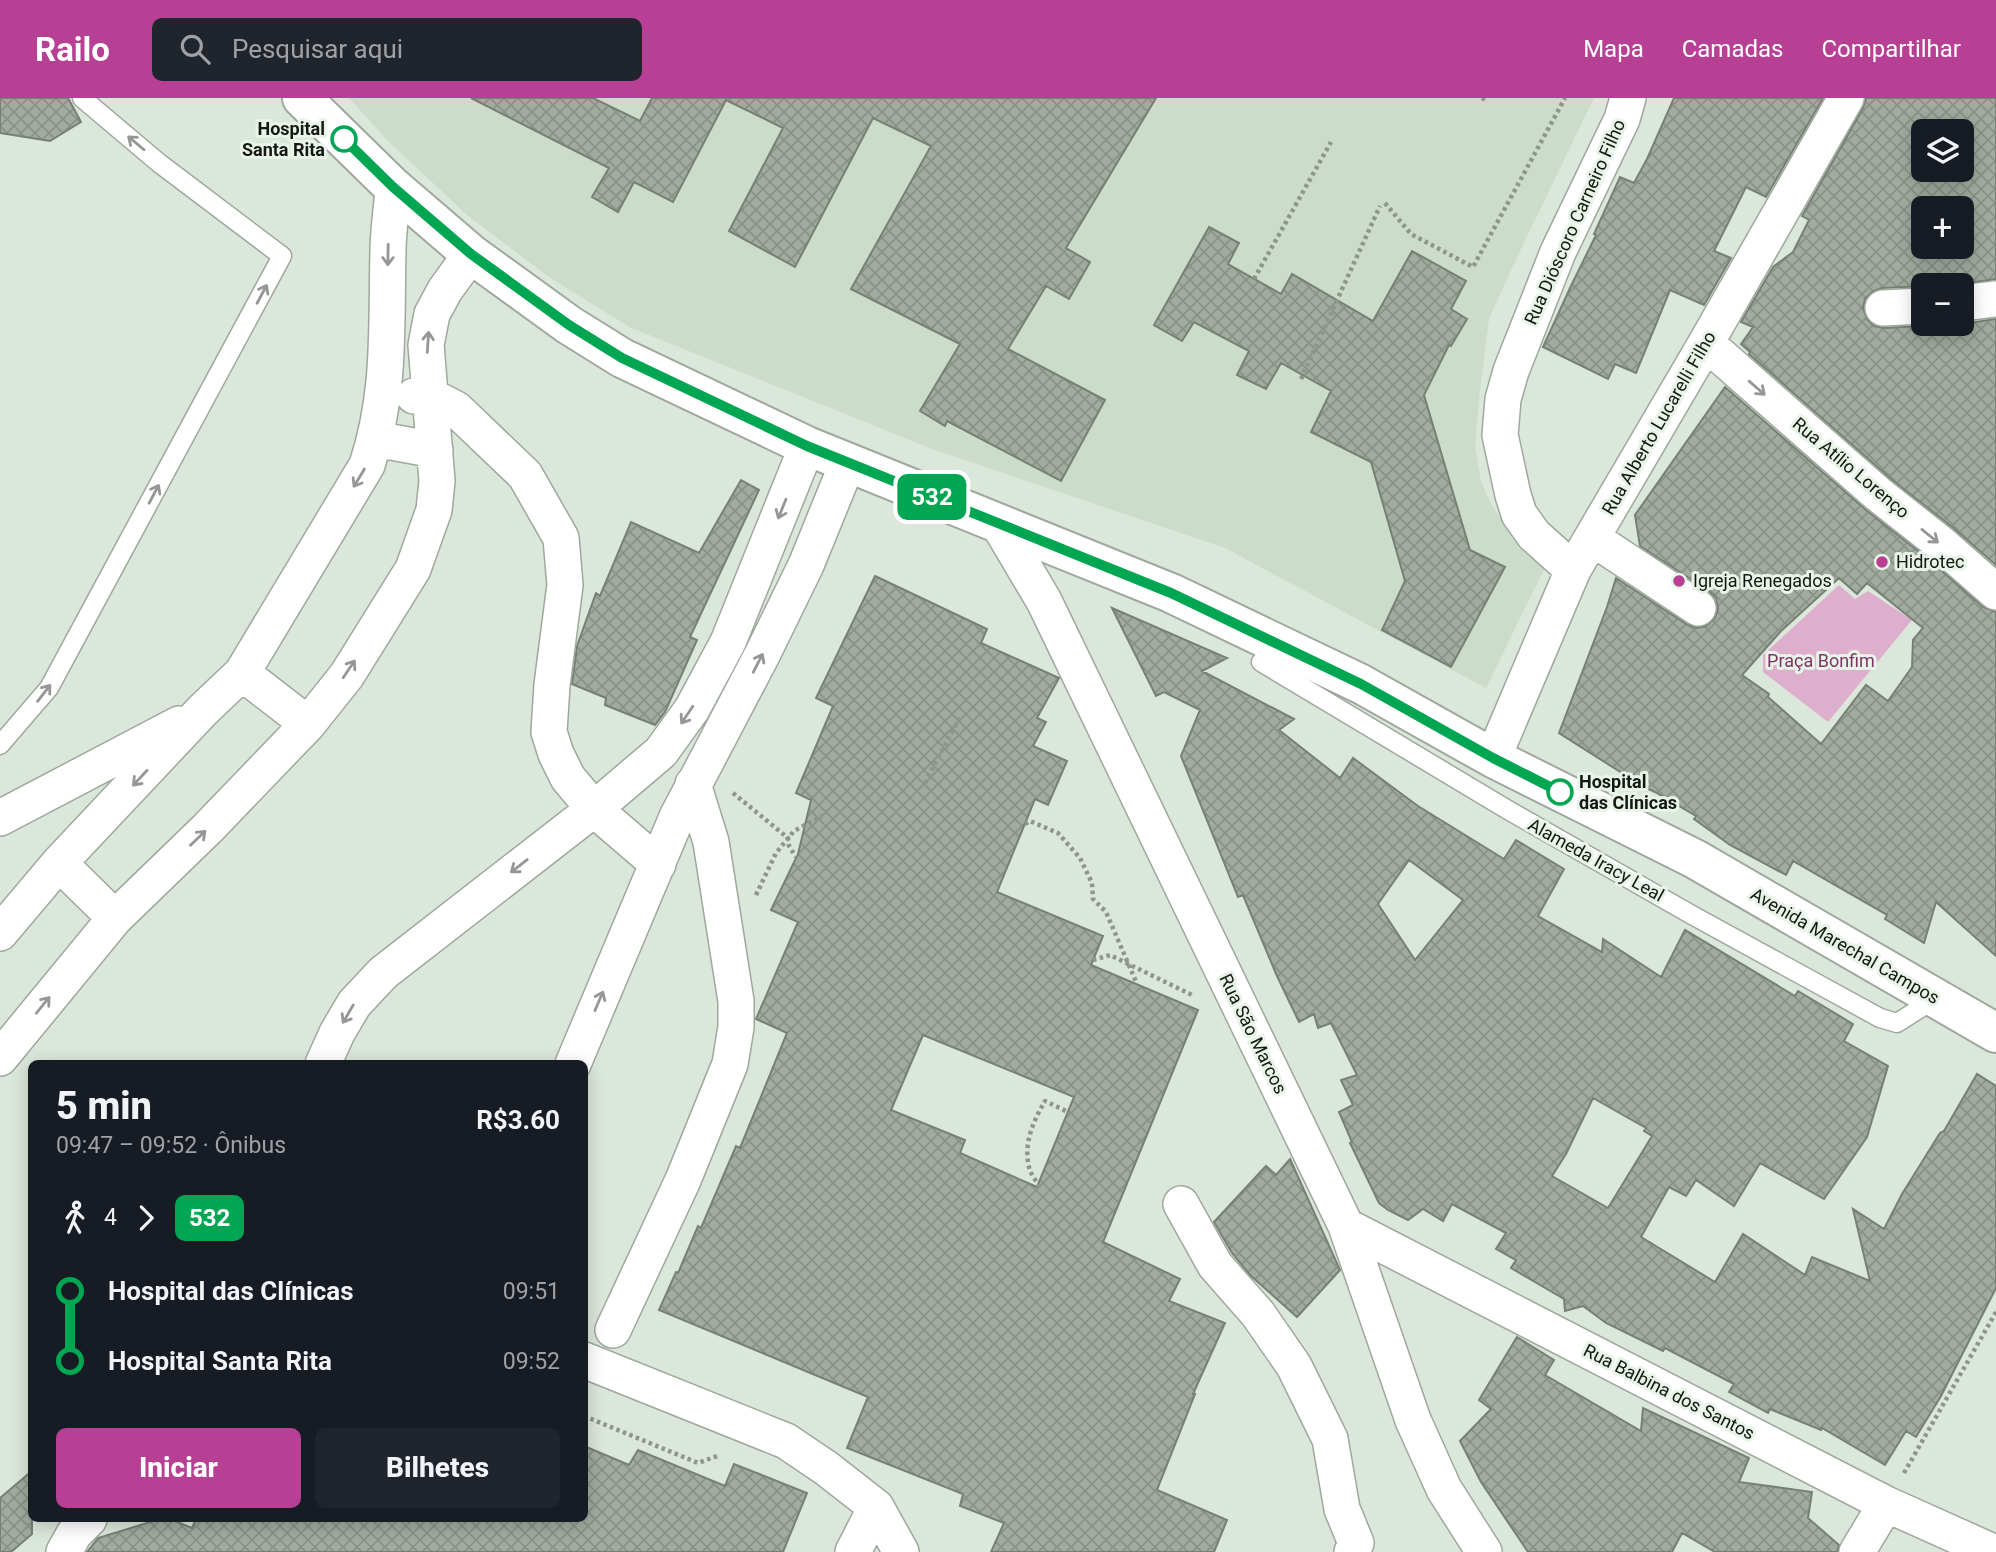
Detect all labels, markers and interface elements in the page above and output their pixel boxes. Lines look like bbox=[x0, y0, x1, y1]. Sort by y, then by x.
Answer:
search box bbox=[152, 18, 642, 81]
text: Railo bbox=[35, 30, 110, 69]
icon: search bbox=[176, 30, 214, 68]
text: Pesquisar aqui bbox=[232, 34, 403, 64]
text: Mapa bbox=[1583, 35, 1644, 63]
text: Camadas bbox=[1682, 35, 1783, 63]
text: Compartilhar bbox=[1821, 35, 1961, 63]
street label: Rua Dióscoro Carneiro Filho bbox=[1520, 116, 1629, 328]
place label: Hospital Santa Rita bbox=[242, 118, 325, 160]
map controls bbox=[1911, 119, 1974, 336]
button: layers bbox=[1911, 119, 1974, 182]
marker: Hospital Santa Rita bbox=[331, 126, 357, 152]
one-way arrow bbox=[127, 135, 145, 151]
button: + bbox=[1911, 196, 1974, 259]
one-way arrow bbox=[381, 243, 395, 266]
button: − bbox=[1911, 273, 1974, 336]
one-way arrow bbox=[255, 284, 269, 304]
street label: Rua Alberto Lucarelli Filho bbox=[1597, 327, 1720, 518]
one-way arrow bbox=[422, 331, 435, 354]
one-way arrow bbox=[1748, 380, 1766, 396]
street label: Rua Atílio Lorenço bbox=[1789, 413, 1914, 523]
one-way arrow bbox=[352, 467, 366, 487]
line badge: 532 bbox=[892, 474, 972, 520]
text: 532 bbox=[911, 483, 953, 511]
one-way arrow bbox=[148, 484, 161, 505]
one-way arrow bbox=[774, 498, 787, 519]
one-way arrow bbox=[1921, 528, 1939, 543]
place label: Hidrotec bbox=[1896, 551, 1964, 572]
marker: Hidrotec bbox=[1874, 554, 1890, 570]
place label: Igreja Renegados bbox=[1693, 570, 1832, 591]
marker: Igreja Renegados bbox=[1671, 573, 1687, 589]
park label: Praça Bonfim bbox=[1767, 650, 1875, 671]
one-way arrow bbox=[752, 653, 766, 673]
one-way arrow bbox=[343, 660, 357, 680]
one-way arrow bbox=[37, 684, 52, 702]
one-way arrow bbox=[680, 705, 694, 724]
one-way arrow bbox=[131, 769, 148, 786]
place label: Hospital das Clínicas bbox=[1579, 771, 1677, 813]
marker: Hospital das Clínicas bbox=[1547, 779, 1573, 805]
street label: Alameda Iracy Leal bbox=[1525, 814, 1668, 906]
one-way arrow bbox=[189, 830, 206, 847]
one-way arrow bbox=[510, 859, 529, 874]
street label: Avenida Marechal Campos bbox=[1747, 883, 1943, 1008]
street label: Rua São Marcos bbox=[1215, 970, 1292, 1097]
one-way arrow bbox=[594, 991, 607, 1012]
one-way arrow bbox=[35, 996, 51, 1014]
one-way arrow bbox=[340, 1004, 354, 1024]
text: 5 min bbox=[56, 1084, 152, 1128]
text: R$3.60 bbox=[476, 1105, 560, 1135]
text: 09:47 – 09:52 · Ônibus bbox=[56, 1132, 286, 1159]
icon: walk bbox=[56, 1199, 94, 1237]
icon: forward bbox=[127, 1199, 165, 1237]
text: 4 bbox=[104, 1204, 117, 1231]
text: 532 bbox=[189, 1204, 230, 1232]
text: Hospital das Clínicas bbox=[108, 1276, 354, 1306]
text: 09:51 bbox=[503, 1278, 560, 1305]
street label: Rua Balbina dos Santos bbox=[1580, 1339, 1758, 1444]
text: Hospital Santa Rita bbox=[108, 1346, 332, 1376]
text: 09:52 bbox=[503, 1348, 560, 1375]
button: Iniciar bbox=[56, 1428, 301, 1508]
button: Bilhetes bbox=[315, 1428, 560, 1508]

